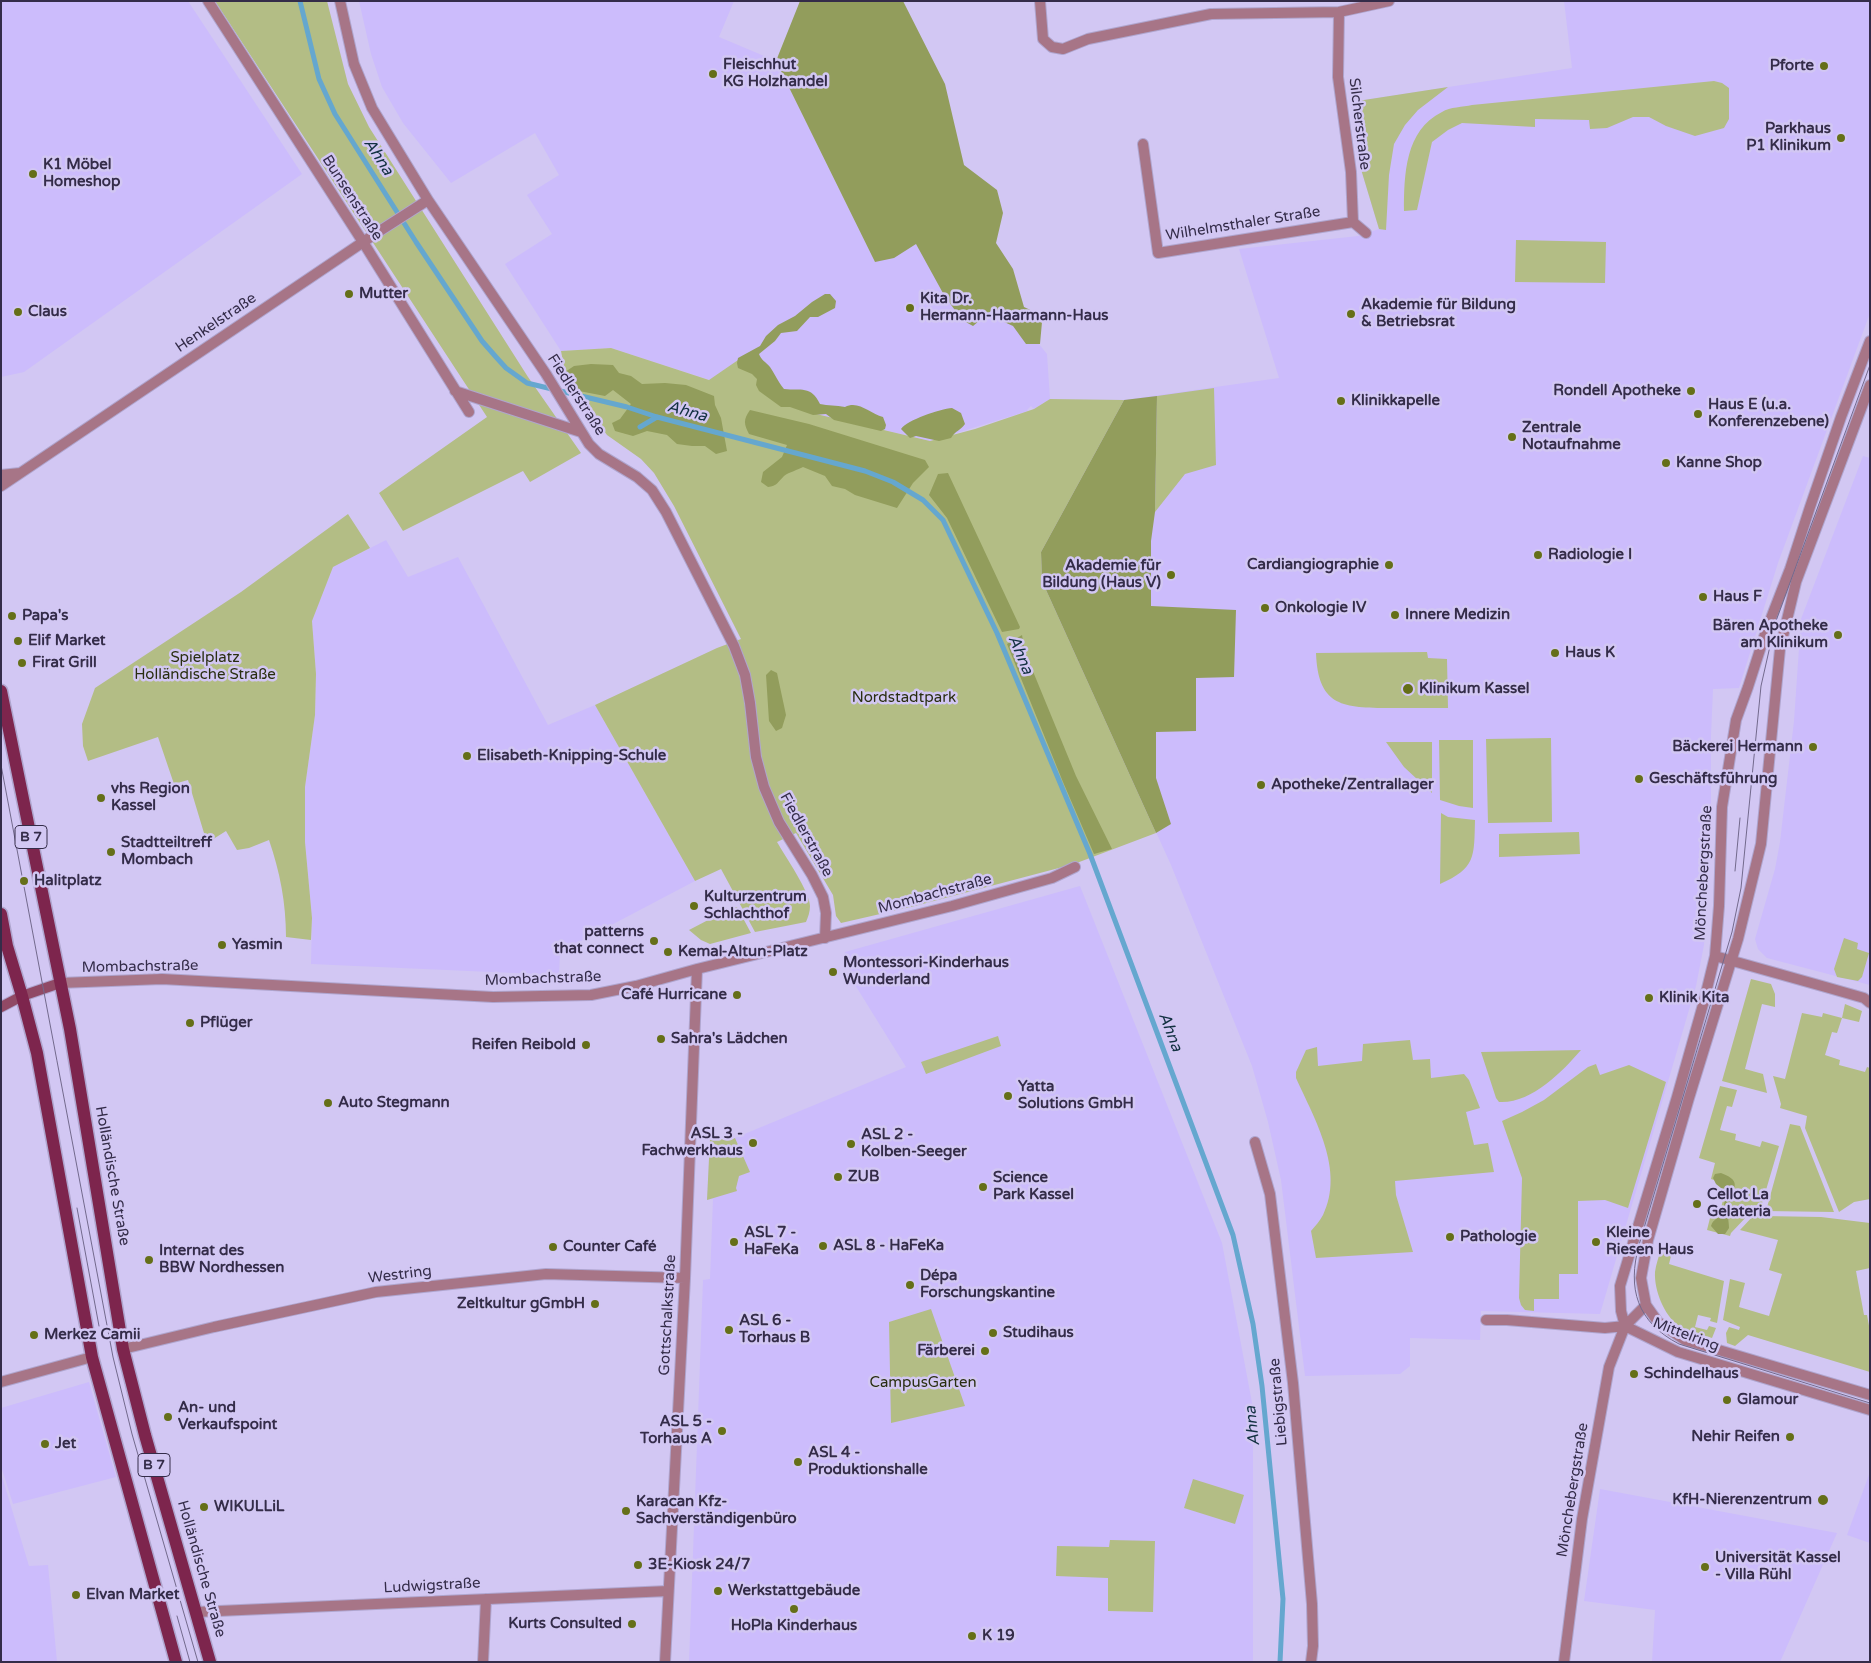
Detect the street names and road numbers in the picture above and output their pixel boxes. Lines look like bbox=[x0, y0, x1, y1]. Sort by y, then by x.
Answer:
street label: Silcherstraße bbox=[1344, 77, 1374, 171]
street label: Bunsenstraße bbox=[318, 152, 386, 244]
street label: Wilhelmsthaler Straße bbox=[1164, 203, 1322, 245]
street label: Henkelstraße bbox=[172, 289, 260, 357]
street label: Fiedlerstraße bbox=[543, 351, 609, 439]
street label: Fiedlerstraße bbox=[776, 790, 836, 880]
street label: Mönchebergstraße bbox=[1691, 805, 1717, 941]
road number: B 7 bbox=[15, 826, 47, 849]
street label: Mombachstraße bbox=[876, 870, 994, 918]
street label: Mombachstraße bbox=[81, 957, 199, 977]
street label: Mombachstraße bbox=[484, 968, 602, 990]
street label: Holländische Straße bbox=[91, 1105, 133, 1247]
street label: Gottschalkstraße bbox=[656, 1254, 680, 1376]
street label: Westring bbox=[367, 1262, 433, 1288]
street label: Mittelring bbox=[1650, 1314, 1722, 1356]
street label: Liebigstraße bbox=[1266, 1357, 1292, 1447]
street label: Mönchebergstraße bbox=[1553, 1422, 1593, 1558]
road number: B 7 bbox=[138, 1454, 170, 1476]
street label: Holländische Straße bbox=[173, 1498, 229, 1640]
street label: Ludwigstraße bbox=[383, 1574, 481, 1598]

